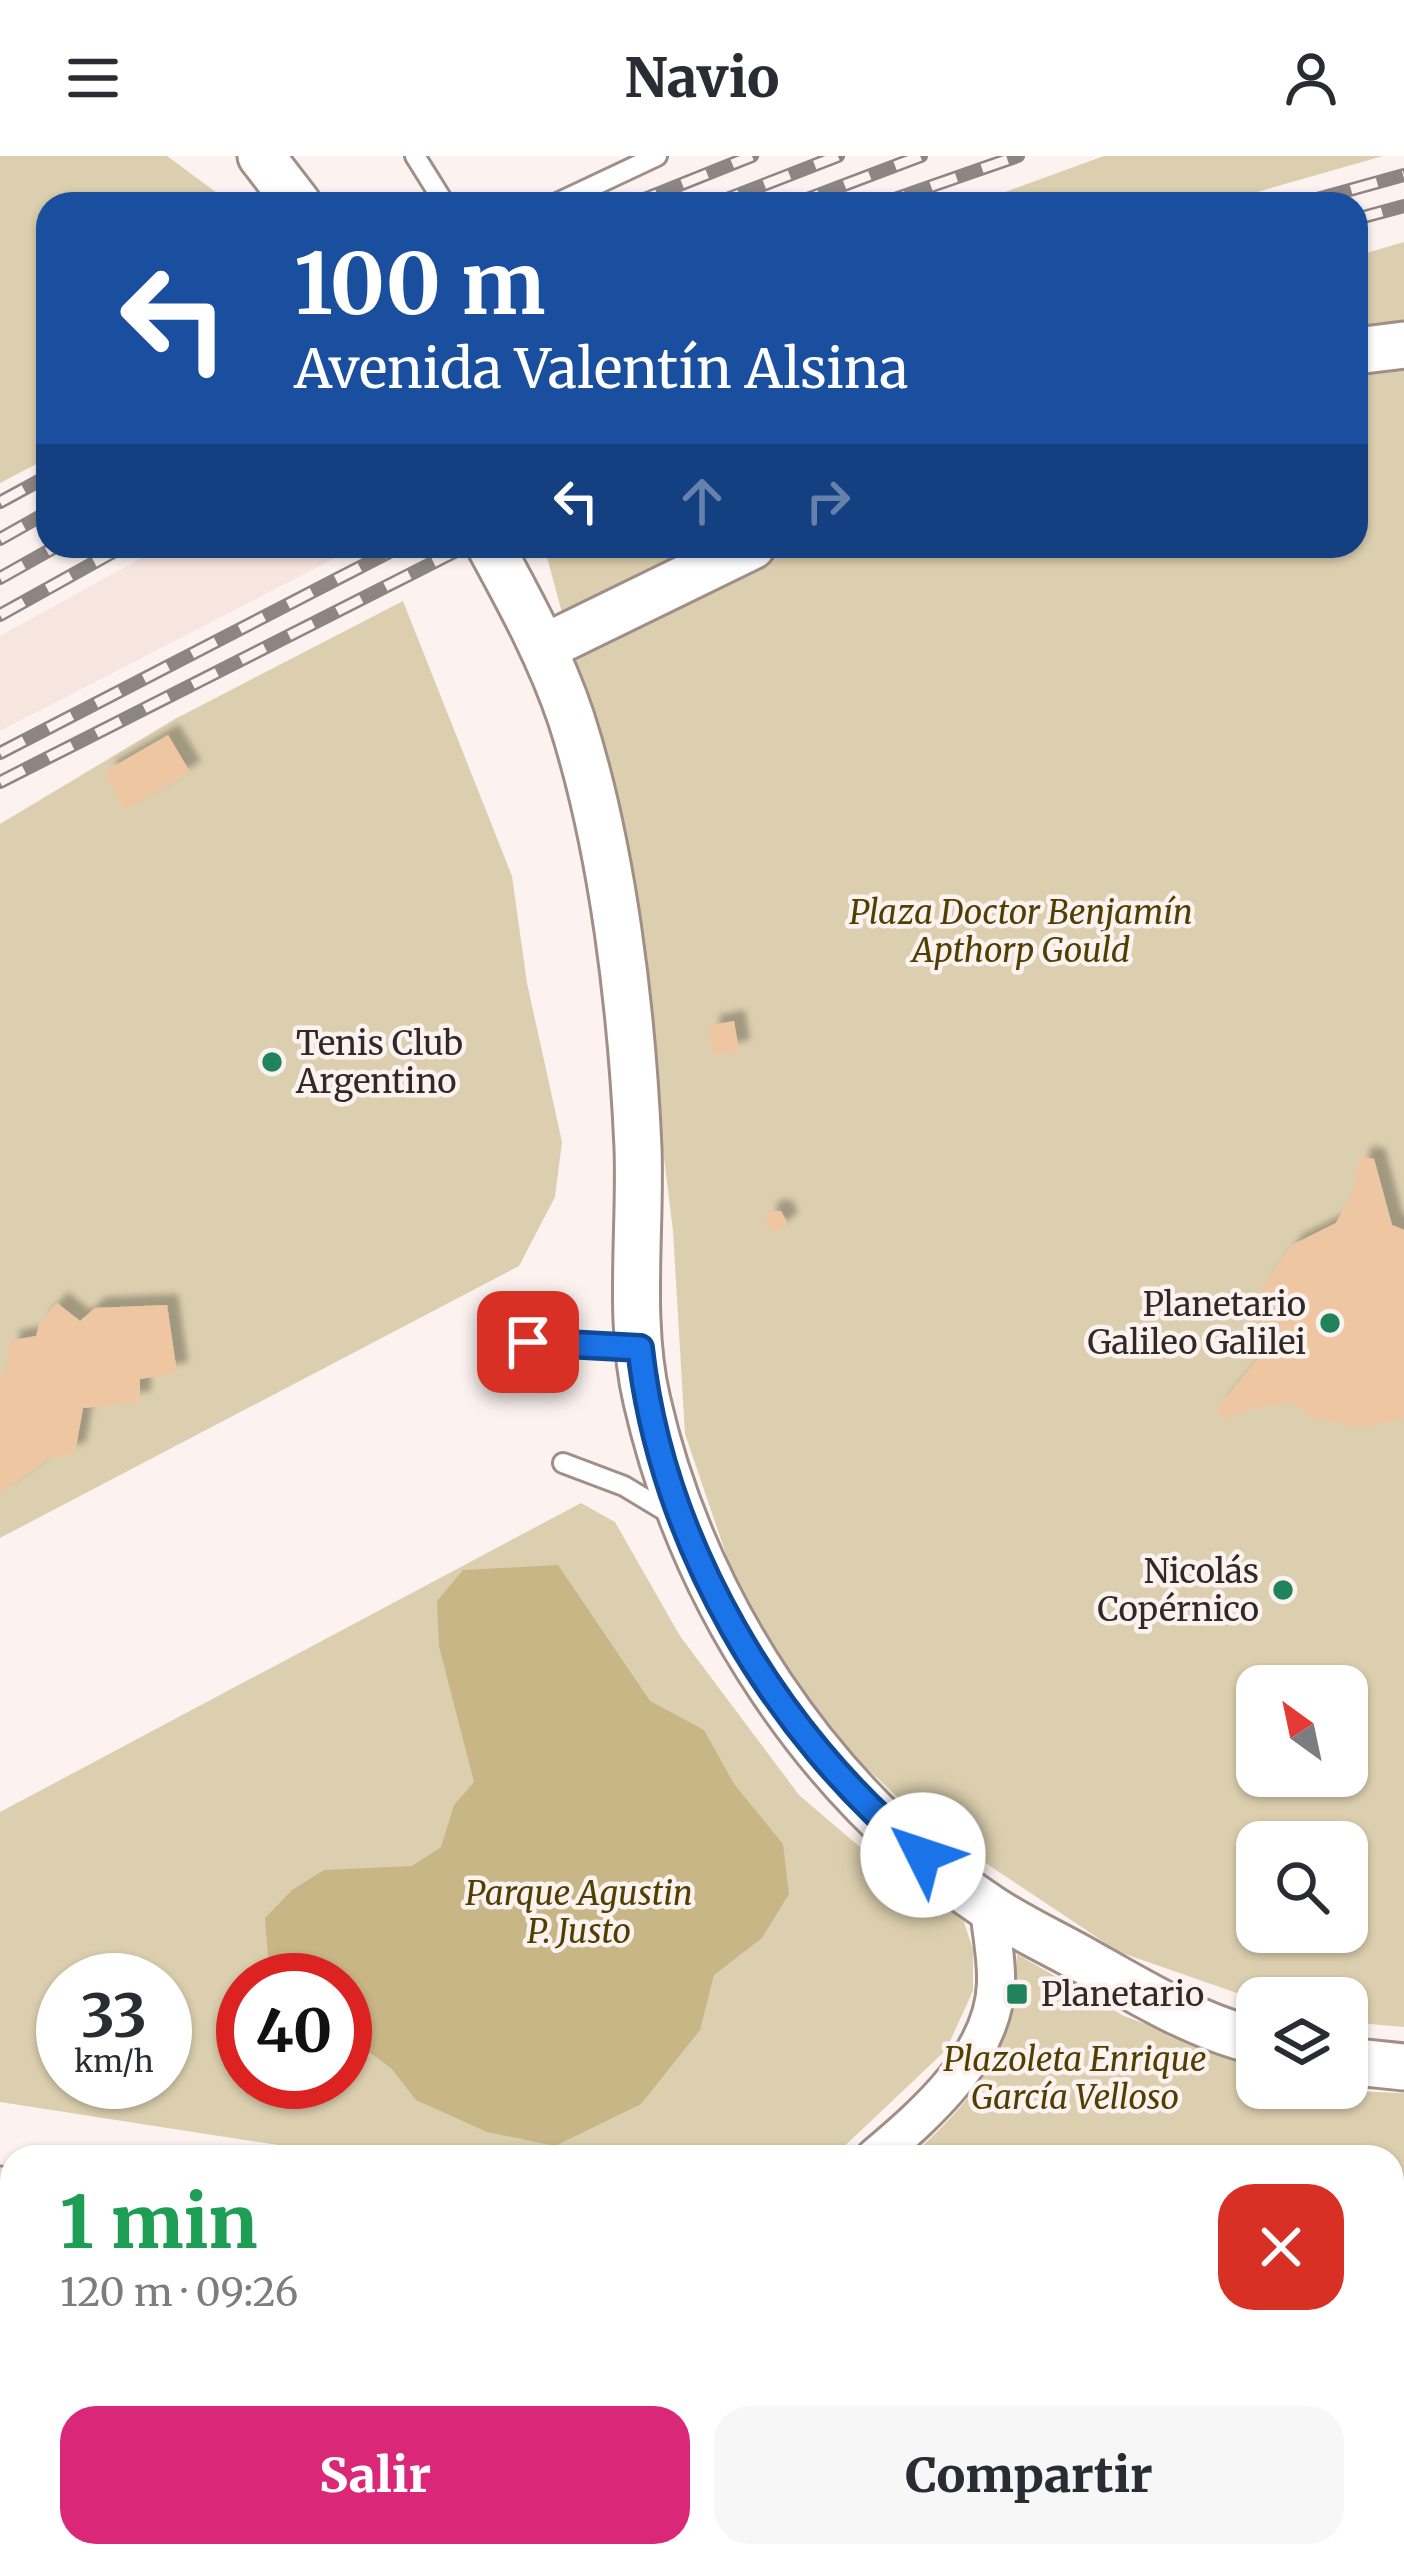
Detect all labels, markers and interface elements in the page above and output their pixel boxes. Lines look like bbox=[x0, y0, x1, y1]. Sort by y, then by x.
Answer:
text: Navio bbox=[625, 44, 779, 112]
icon: menu bbox=[60, 45, 126, 111]
icon: person bbox=[1278, 45, 1344, 111]
text: 100 m bbox=[294, 231, 546, 337]
icon: left bbox=[96, 240, 252, 396]
text: Avenida Valentín Alsina bbox=[294, 335, 908, 403]
icon: left bbox=[543, 468, 609, 534]
icon: ahead bbox=[669, 468, 735, 534]
icon: right bbox=[795, 468, 861, 534]
park label: Plaza Doctor Benjamín Apthorp Gould bbox=[849, 892, 1193, 971]
place label: Tenis Club Argentino bbox=[295, 1023, 463, 1102]
marker: Tenis Club Argentino bbox=[259, 1049, 285, 1075]
place label: Planetario Galileo Galilei bbox=[1088, 1284, 1306, 1363]
pin bbox=[477, 1291, 579, 1393]
icon: arrive bbox=[495, 1309, 561, 1375]
marker: Planetario Galileo Galilei bbox=[1317, 1310, 1343, 1336]
place label: Nicolás Copérnico bbox=[1097, 1551, 1259, 1630]
marker: Nicolás Copérnico bbox=[1270, 1577, 1296, 1603]
north arrow bbox=[1236, 1665, 1368, 1797]
map controls bbox=[1236, 1665, 1368, 2109]
position arrow bbox=[860, 1792, 986, 1918]
button: search bbox=[1236, 1821, 1368, 1953]
park label: Parque Agustin P. Justo bbox=[465, 1873, 693, 1952]
speed limit sign: 40 bbox=[216, 1953, 372, 2109]
place label: Planetario bbox=[1041, 1974, 1204, 2015]
button: layers bbox=[1236, 1977, 1368, 2109]
text: 33 bbox=[81, 1978, 147, 2053]
marker: Planetario bbox=[1004, 1981, 1030, 2007]
park label: Plazoleta Enrique García Velloso bbox=[943, 2039, 1207, 2118]
text: km/h bbox=[74, 2042, 154, 2080]
text: 1 min bbox=[60, 2177, 257, 2268]
button: close bbox=[1218, 2184, 1344, 2310]
text: 120 m · 09:26 bbox=[60, 2268, 298, 2317]
button: Salir bbox=[60, 2406, 690, 2544]
button: Compartir bbox=[714, 2406, 1344, 2544]

